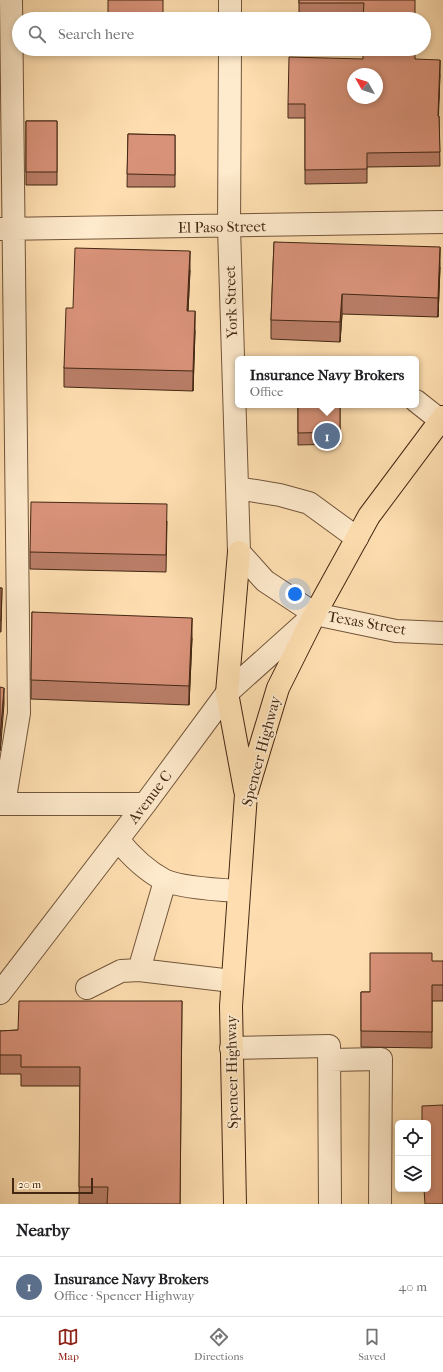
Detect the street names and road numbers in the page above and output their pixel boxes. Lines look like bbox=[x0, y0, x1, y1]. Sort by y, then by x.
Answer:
street label: El Paso Street bbox=[178, 217, 267, 237]
street label: York Street bbox=[221, 265, 241, 340]
street label: Texas Street bbox=[326, 607, 408, 639]
street label: Spencer Highway bbox=[238, 693, 285, 808]
street label: Avenue C bbox=[124, 767, 176, 828]
street label: Spencer Highway bbox=[222, 1014, 242, 1129]

